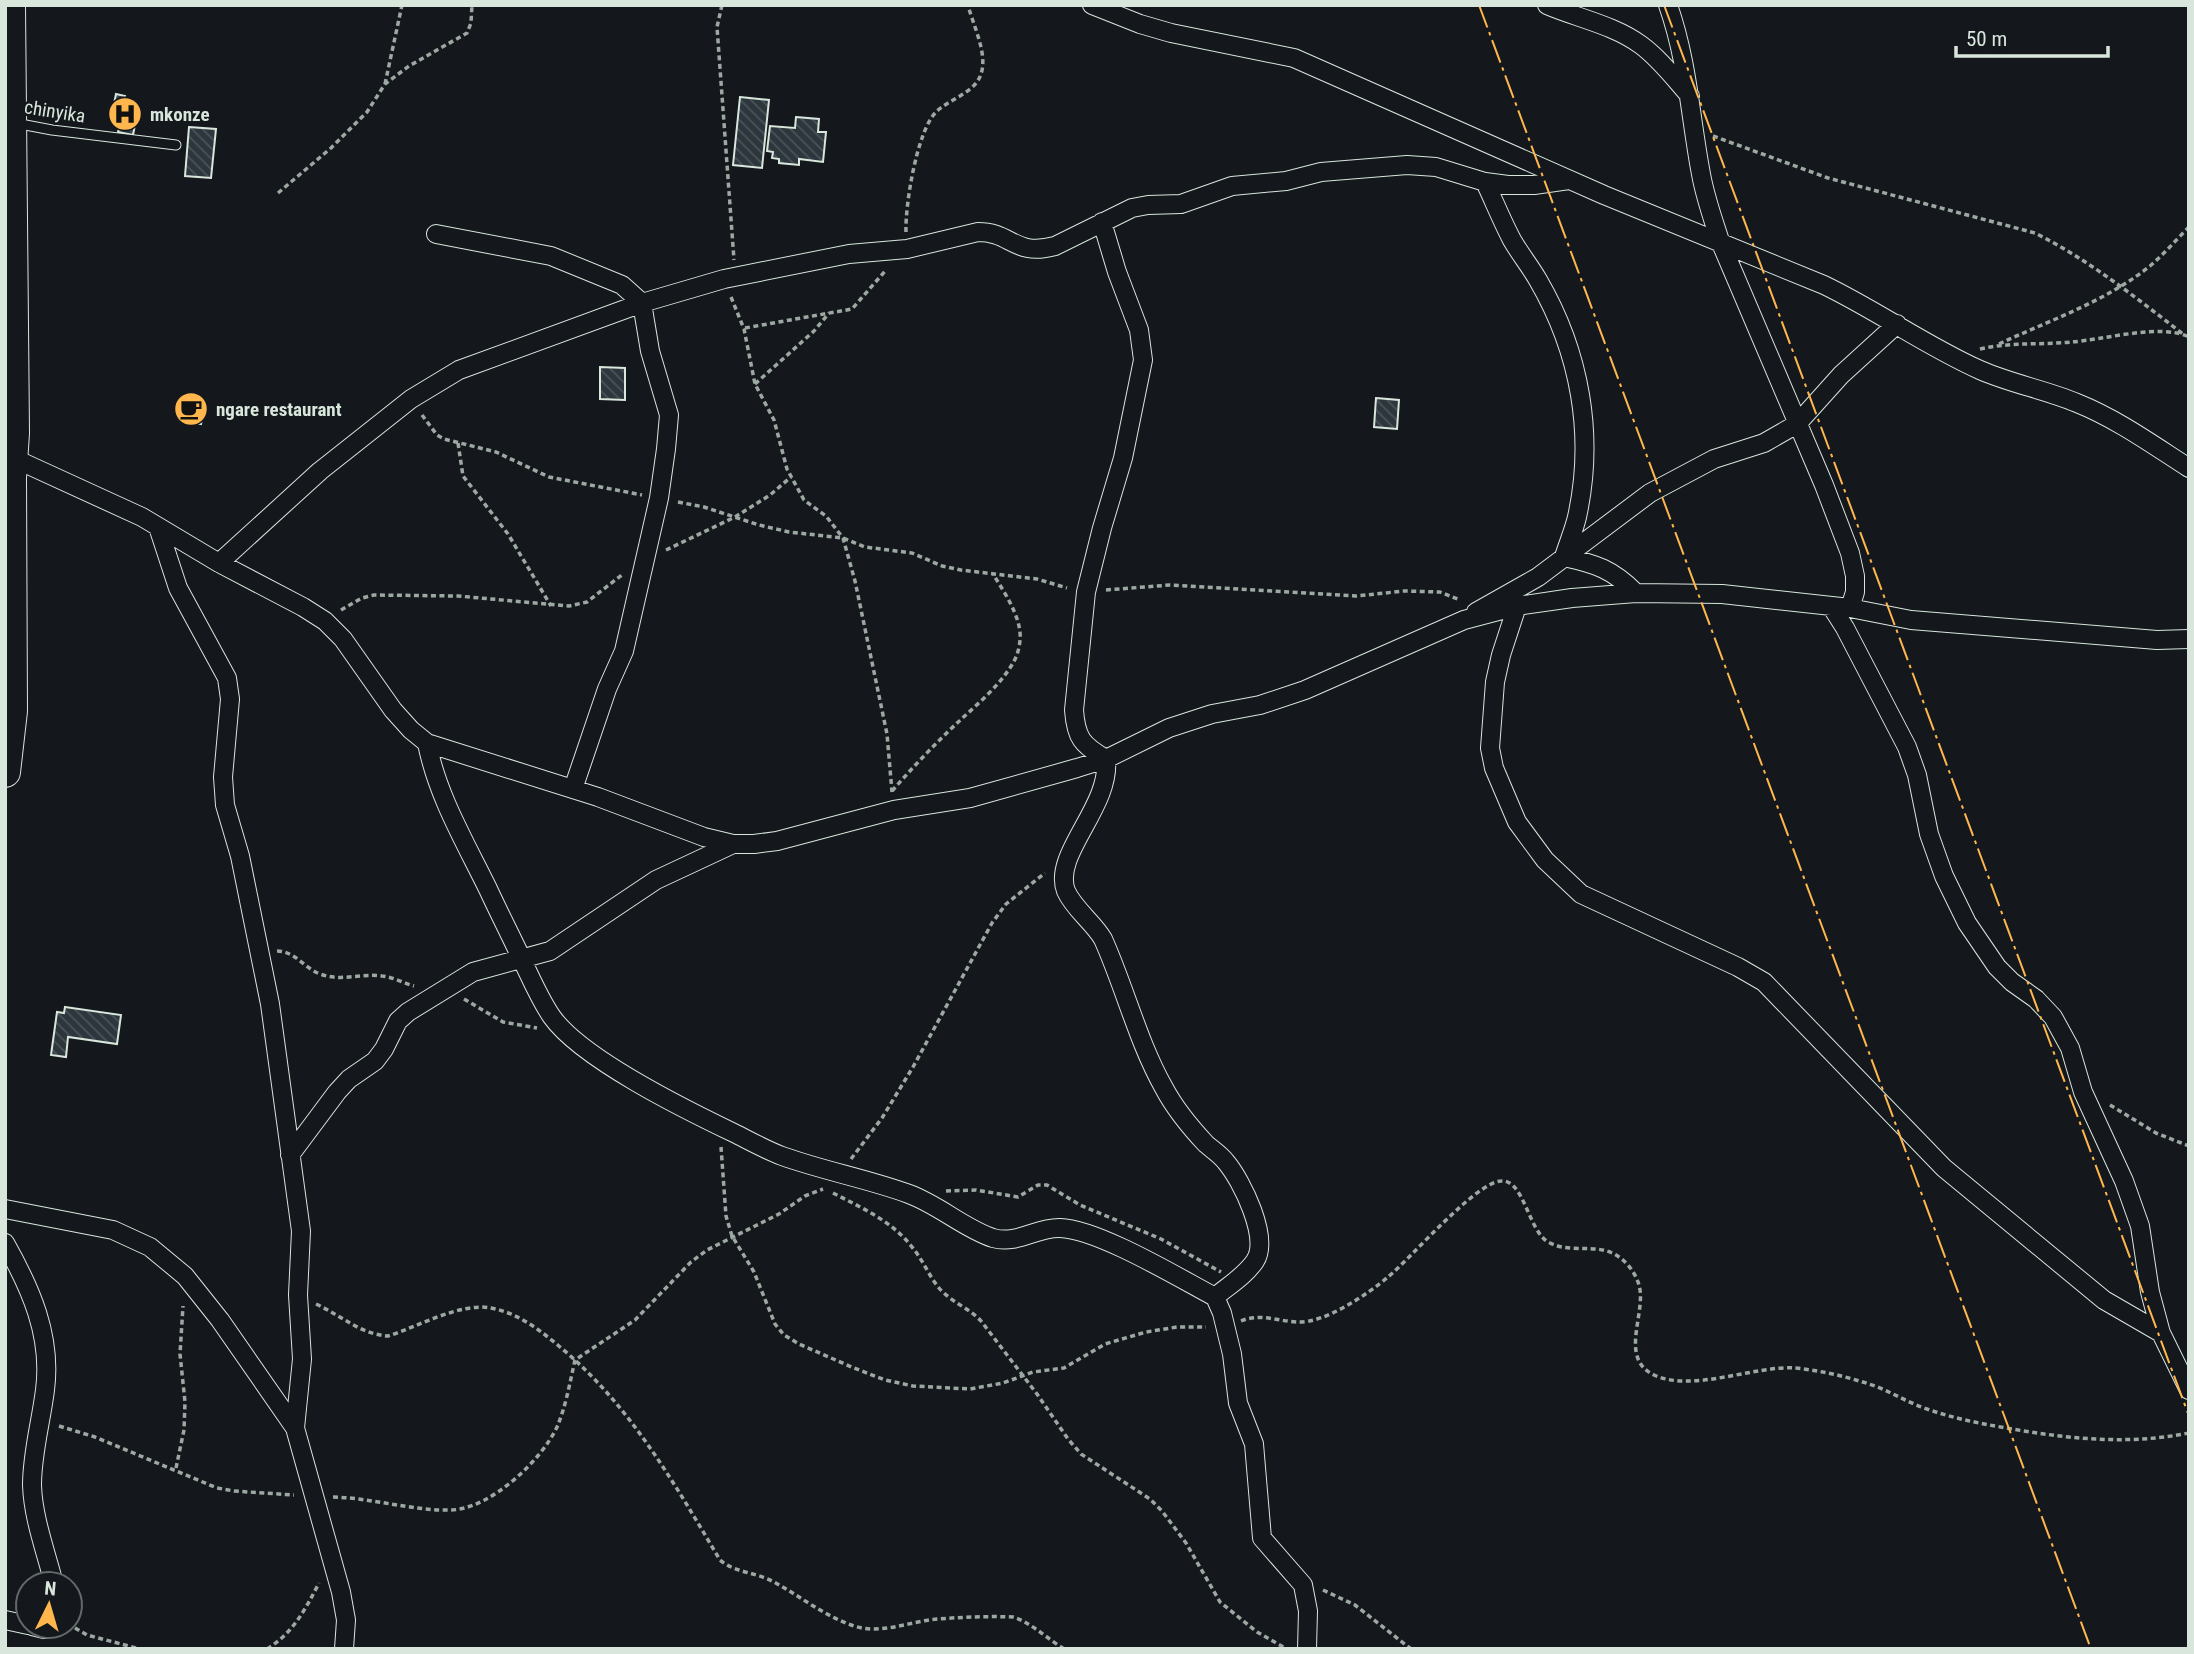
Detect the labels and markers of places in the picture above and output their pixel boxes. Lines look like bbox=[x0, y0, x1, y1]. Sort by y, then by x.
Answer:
hospital icon: mkonze bbox=[106, 95, 144, 133]
place label: mkonze bbox=[150, 103, 210, 126]
cafe icon: ngare restaurant bbox=[172, 390, 210, 428]
place label: ngare restaurant bbox=[216, 398, 342, 421]

